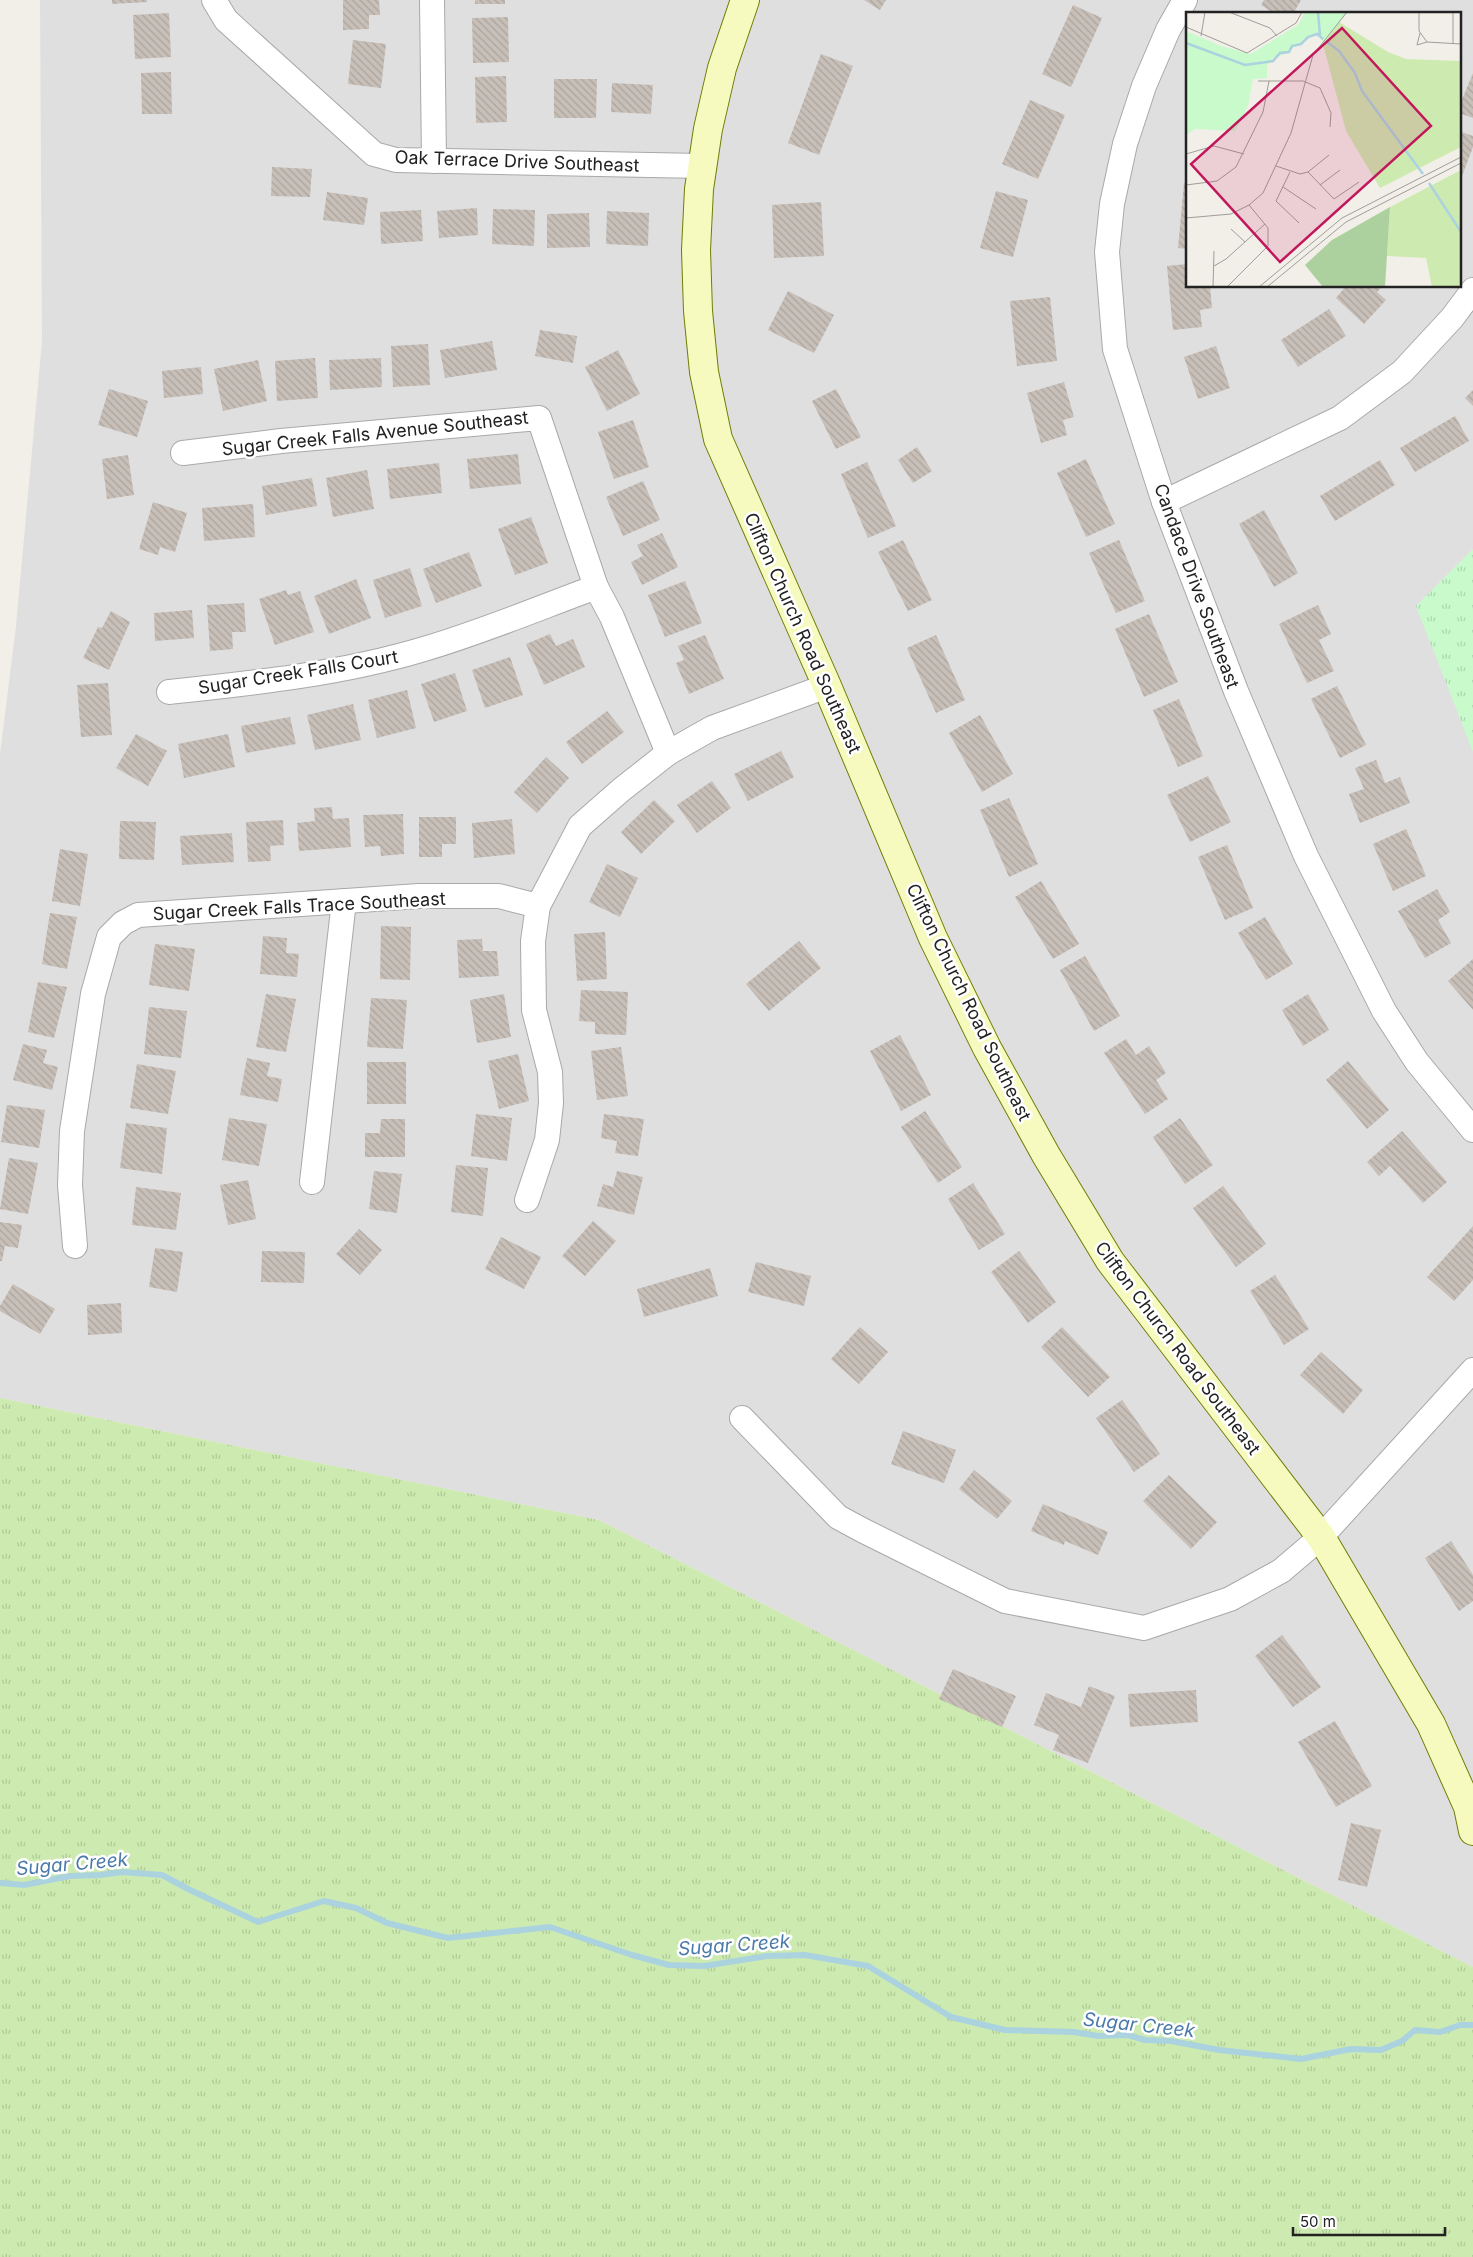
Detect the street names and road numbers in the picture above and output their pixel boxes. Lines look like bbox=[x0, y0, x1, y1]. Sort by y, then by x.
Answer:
street label: Oak Terrace Drive Southeast bbox=[394, 146, 640, 176]
street label: Sugar Creek Falls Avenue Southeast bbox=[221, 406, 530, 460]
street label: Candace Drive Southeast bbox=[1150, 481, 1244, 691]
street label: Clifton Church Road Southeast bbox=[740, 509, 866, 757]
street label: Sugar Creek Falls Court bbox=[197, 646, 399, 698]
street label: Clifton Church Road Southeast bbox=[902, 880, 1036, 1124]
street label: Sugar Creek Falls Trace Southeast bbox=[152, 888, 446, 924]
street label: Clifton Church Road Southeast bbox=[1091, 1237, 1265, 1459]

